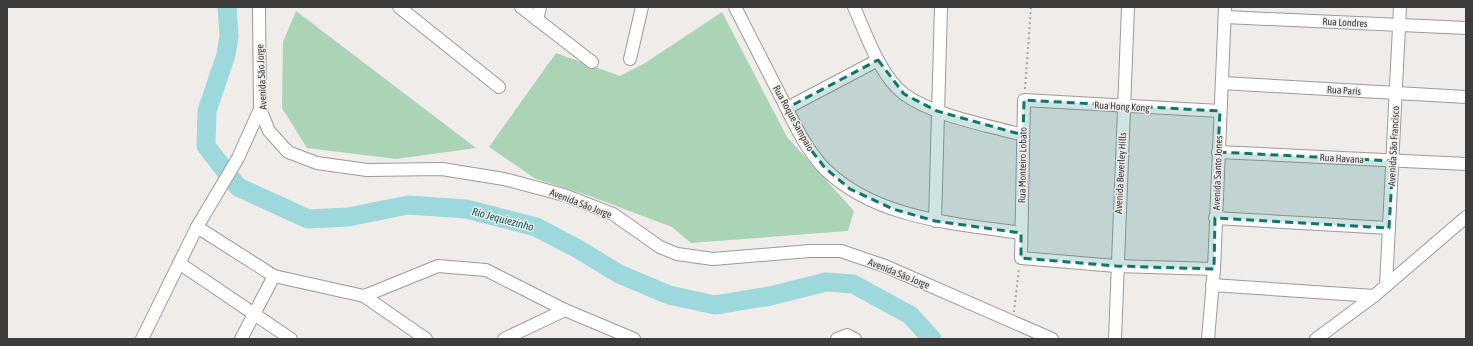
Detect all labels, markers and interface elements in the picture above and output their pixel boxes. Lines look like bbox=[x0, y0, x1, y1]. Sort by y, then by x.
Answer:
street label: Rua Londres bbox=[1322, 16, 1368, 29]
street label: Avenida São Jorge bbox=[254, 44, 269, 110]
street label: Rua Roque Sampaio bbox=[771, 83, 816, 153]
street label: Rua Paris bbox=[1327, 84, 1362, 97]
street label: Rua Hong Kong bbox=[1094, 100, 1151, 113]
street label: Avenida São Francisco bbox=[1386, 105, 1401, 186]
street label: Rua Monteiro Lobato bbox=[1016, 127, 1029, 203]
street label: Avenida Beverley Hills bbox=[1113, 132, 1128, 214]
street label: Avenida Santo Jones bbox=[1211, 135, 1224, 211]
street label: Rua Havana bbox=[1319, 152, 1365, 165]
street label: Avenida São Jorge bbox=[548, 187, 614, 220]
water label: Rio Jequiezinho bbox=[471, 205, 535, 233]
street label: Avenida São Jorge bbox=[866, 256, 932, 291]

